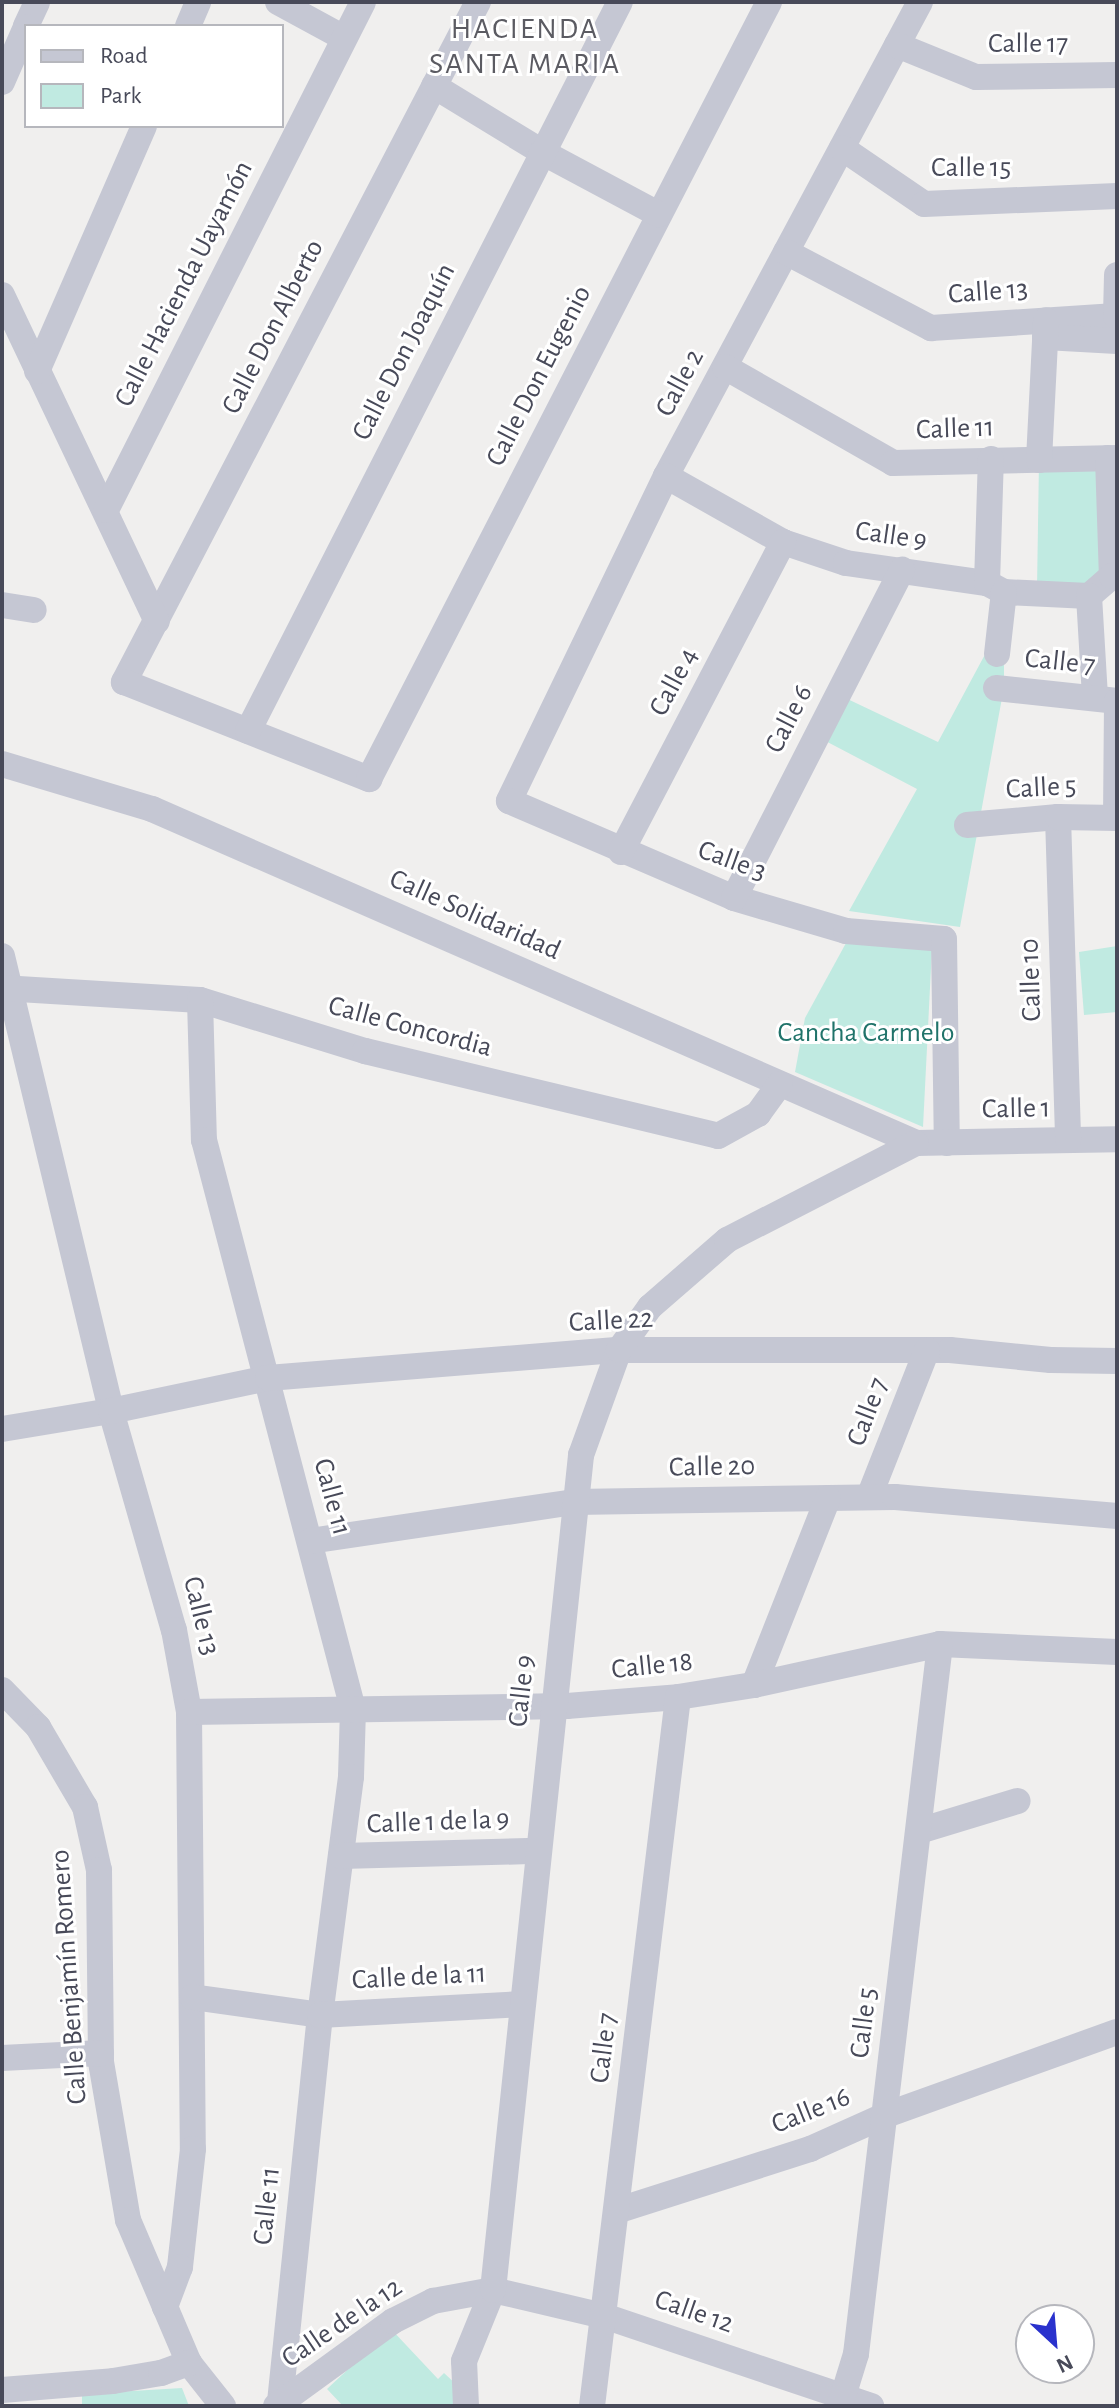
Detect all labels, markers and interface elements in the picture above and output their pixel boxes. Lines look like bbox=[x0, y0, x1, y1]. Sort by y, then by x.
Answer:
district label: HACIENDA SANTA MARIA bbox=[429, 11, 621, 82]
legend bbox=[24, 24, 284, 128]
street label: Calle 17 bbox=[988, 27, 1068, 61]
text: Road bbox=[100, 44, 148, 68]
text: Park bbox=[100, 84, 141, 108]
street label: Calle 15 bbox=[931, 151, 1011, 185]
street label: Calle Hacienda Uayamón bbox=[107, 155, 261, 413]
street label: Calle Don Alberto bbox=[215, 234, 331, 420]
street label: Calle Don Joaquín bbox=[345, 258, 463, 446]
street label: Calle 13 bbox=[947, 272, 1029, 312]
street label: Calle Don Eugenio bbox=[479, 280, 599, 472]
street label: Calle 2 bbox=[648, 344, 712, 422]
street label: Calle 11 bbox=[915, 411, 995, 447]
street label: Calle 9 bbox=[853, 514, 929, 558]
street label: Calle 4 bbox=[642, 642, 706, 722]
street label: Calle 7 bbox=[1023, 642, 1097, 682]
street label: Calle 6 bbox=[758, 679, 820, 759]
street label: Calle 5 bbox=[1005, 769, 1077, 807]
street label: Calle 3 bbox=[693, 833, 771, 889]
street label: Calle Solidaridad bbox=[384, 862, 566, 968]
street label: Calle 10 bbox=[1013, 938, 1049, 1022]
street label: Calle Concordia bbox=[324, 989, 496, 1065]
park label: Cancha Carmelo bbox=[778, 1016, 954, 1050]
street label: Calle 1 bbox=[981, 1092, 1051, 1126]
street label: Calle 22 bbox=[568, 1302, 654, 1340]
street label: Calle 7 bbox=[840, 1373, 896, 1451]
street label: Calle 20 bbox=[669, 1449, 755, 1485]
street label: Calle 11 bbox=[306, 1455, 358, 1539]
street label: Calle 13 bbox=[175, 1573, 227, 1659]
street label: Calle 18 bbox=[610, 1645, 694, 1687]
street label: Calle 9 bbox=[502, 1653, 542, 1729]
street label: Calle 1 de la 9 bbox=[366, 1803, 510, 1841]
street label: Calle Benjamín Romero bbox=[43, 1848, 95, 2106]
street label: Calle de la 11 bbox=[351, 1957, 487, 1997]
street label: Calle 5 bbox=[843, 1986, 885, 2060]
street label: Calle 7 bbox=[583, 2011, 625, 2085]
street label: Calle 16 bbox=[767, 2080, 855, 2142]
street label: Calle 11 bbox=[246, 2165, 288, 2247]
street label: Calle de la 12 bbox=[276, 2271, 408, 2375]
street label: Calle 12 bbox=[650, 2283, 738, 2341]
north arrow bbox=[1015, 2304, 1095, 2384]
text: N bbox=[1053, 2351, 1076, 2377]

